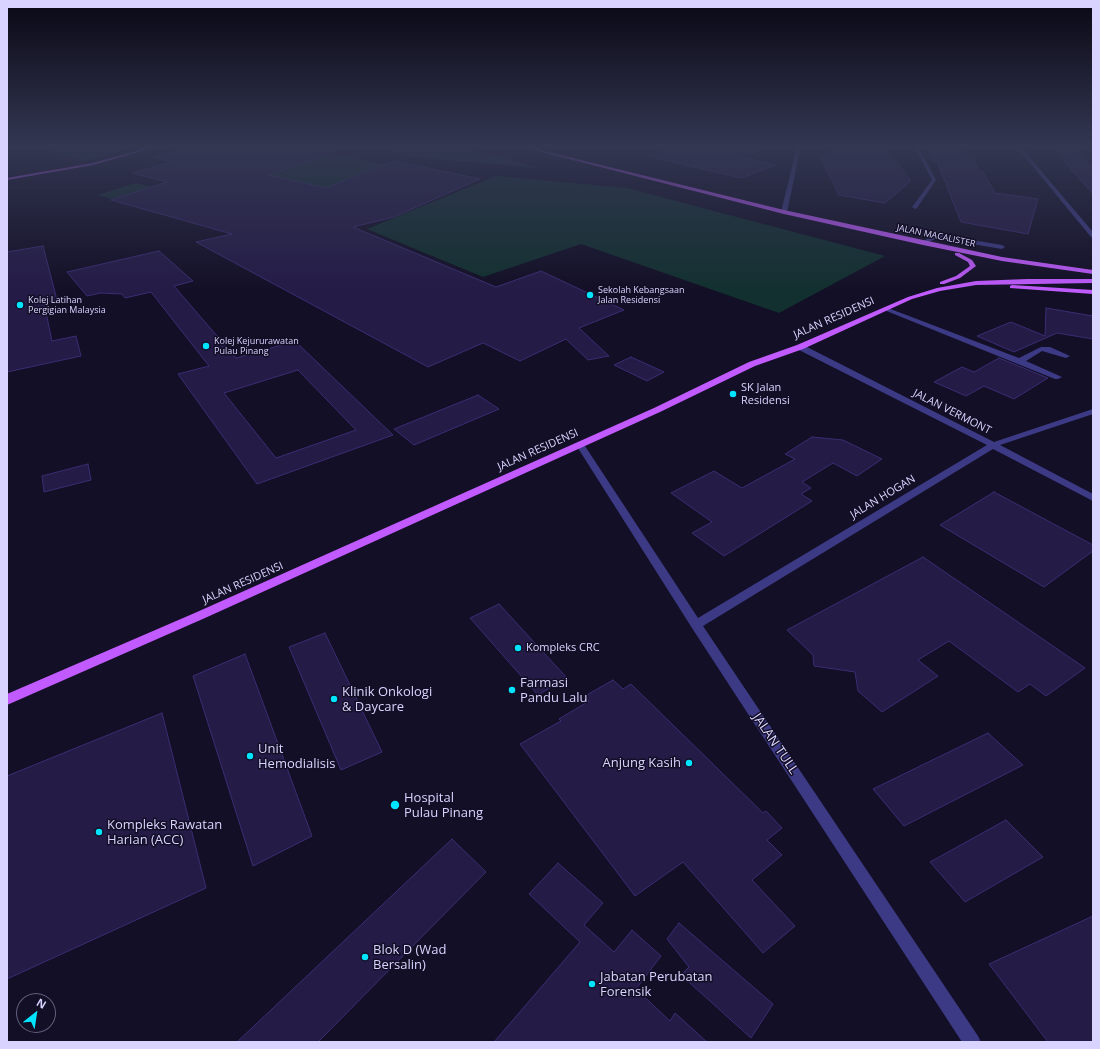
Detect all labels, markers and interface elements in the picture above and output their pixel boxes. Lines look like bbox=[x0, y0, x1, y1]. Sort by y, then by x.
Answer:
street label: JALAN MACALISTER bbox=[896, 222, 976, 250]
place label: Sekolah Kebangsaan Jalan Residensi bbox=[598, 285, 685, 306]
marker: Sekolah Kebangsaan Jalan Residensi bbox=[585, 290, 595, 300]
street label: JALAN RESIDENSI bbox=[791, 294, 877, 342]
place label: Kolej Latihan Pergigian Malaysia bbox=[28, 295, 106, 316]
marker: Kolej Latihan Pergigian Malaysia bbox=[15, 300, 25, 310]
place label: Kolej Kejururawatan Pulau Pinang bbox=[214, 336, 299, 357]
marker: Kolej Kejururawatan Pulau Pinang bbox=[201, 341, 211, 351]
place label: SK Jalan Residensi bbox=[741, 381, 790, 407]
street label: JALAN VERMONT bbox=[911, 387, 993, 437]
marker: SK Jalan Residensi bbox=[728, 389, 738, 399]
street label: JALAN RESIDENSI bbox=[495, 426, 581, 474]
street label: JALAN HOGAN bbox=[848, 472, 918, 522]
street label: JALAN RESIDENSI bbox=[200, 559, 286, 607]
place label: Kompleks CRC bbox=[526, 641, 600, 655]
marker: Kompleks CRC bbox=[513, 643, 523, 653]
place label: Farmasi Pandu Lalu bbox=[520, 675, 588, 706]
place label: Klinik Onkologi & Daycare bbox=[342, 684, 432, 715]
marker: Farmasi Pandu Lalu bbox=[507, 685, 517, 695]
marker: Klinik Onkologi & Daycare bbox=[329, 694, 339, 704]
street label: JALAN TULL bbox=[749, 711, 801, 777]
place label: Unit Hemodialisis bbox=[258, 741, 335, 772]
marker: Unit Hemodialisis bbox=[245, 751, 255, 761]
place label: Anjung Kasih bbox=[603, 755, 681, 771]
marker: Anjung Kasih bbox=[684, 758, 694, 768]
place label: Hospital Pulau Pinang bbox=[404, 790, 483, 821]
marker: Hospital Pulau Pinang bbox=[389, 799, 401, 811]
place label: Kompleks Rawatan Harian (ACC) bbox=[107, 817, 222, 848]
marker: Kompleks Rawatan Harian (ACC) bbox=[94, 827, 104, 837]
place label: Blok D (Wad Bersalin) bbox=[373, 942, 447, 973]
marker: Blok D (Wad Bersalin) bbox=[360, 952, 370, 962]
place label: Jabatan Perubatan Forensik bbox=[600, 969, 713, 1000]
marker: Jabatan Perubatan Forensik bbox=[587, 979, 597, 989]
north arrow bbox=[16, 993, 56, 1033]
text: N bbox=[34, 994, 49, 1012]

